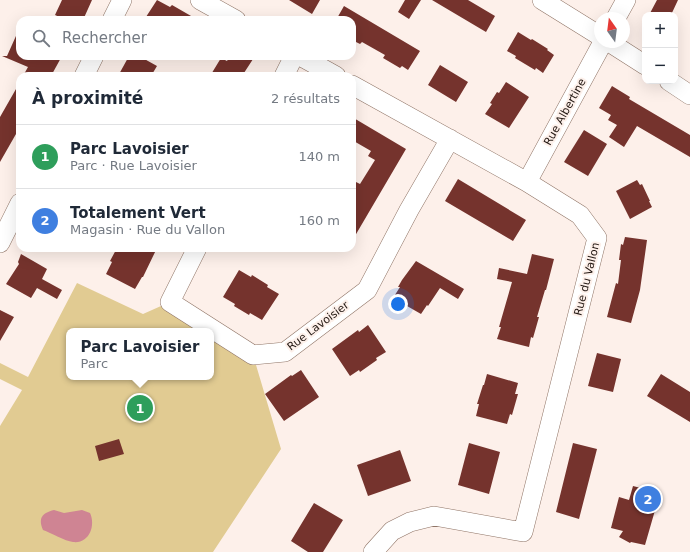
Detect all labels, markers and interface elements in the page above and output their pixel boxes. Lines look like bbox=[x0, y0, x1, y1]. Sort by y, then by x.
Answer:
north arrow bbox=[594, 12, 630, 48]
map controls bbox=[642, 12, 678, 84]
button: + bbox=[642, 12, 678, 48]
search box bbox=[16, 16, 356, 60]
icon: search bbox=[30, 27, 52, 49]
text: Rechercher bbox=[62, 29, 147, 47]
button: − bbox=[642, 48, 678, 84]
street label: Rue Albertine bbox=[541, 76, 589, 148]
text: À proximité bbox=[32, 88, 143, 108]
text: 2 résultats bbox=[271, 91, 340, 106]
text: Parc Lavoisier bbox=[70, 140, 189, 158]
text: 1 bbox=[40, 149, 50, 164]
text: 140 m bbox=[298, 149, 340, 164]
text: Parc · Rue Lavoisier bbox=[70, 158, 197, 173]
text: Totalement Vert bbox=[70, 204, 206, 222]
text: 2 bbox=[40, 213, 50, 228]
text: 160 m bbox=[298, 213, 340, 228]
text: Magasin · Rue du Vallon bbox=[70, 222, 225, 237]
street label: Rue du Vallon bbox=[572, 241, 602, 317]
your location bbox=[388, 294, 408, 314]
street label: Rue Lavoisier bbox=[285, 298, 352, 353]
popup bbox=[66, 328, 214, 380]
text: Parc Lavoisier bbox=[81, 338, 199, 356]
text: Parc bbox=[81, 356, 108, 371]
pin: 1 bbox=[127, 393, 153, 423]
pin: 2 bbox=[635, 484, 661, 514]

